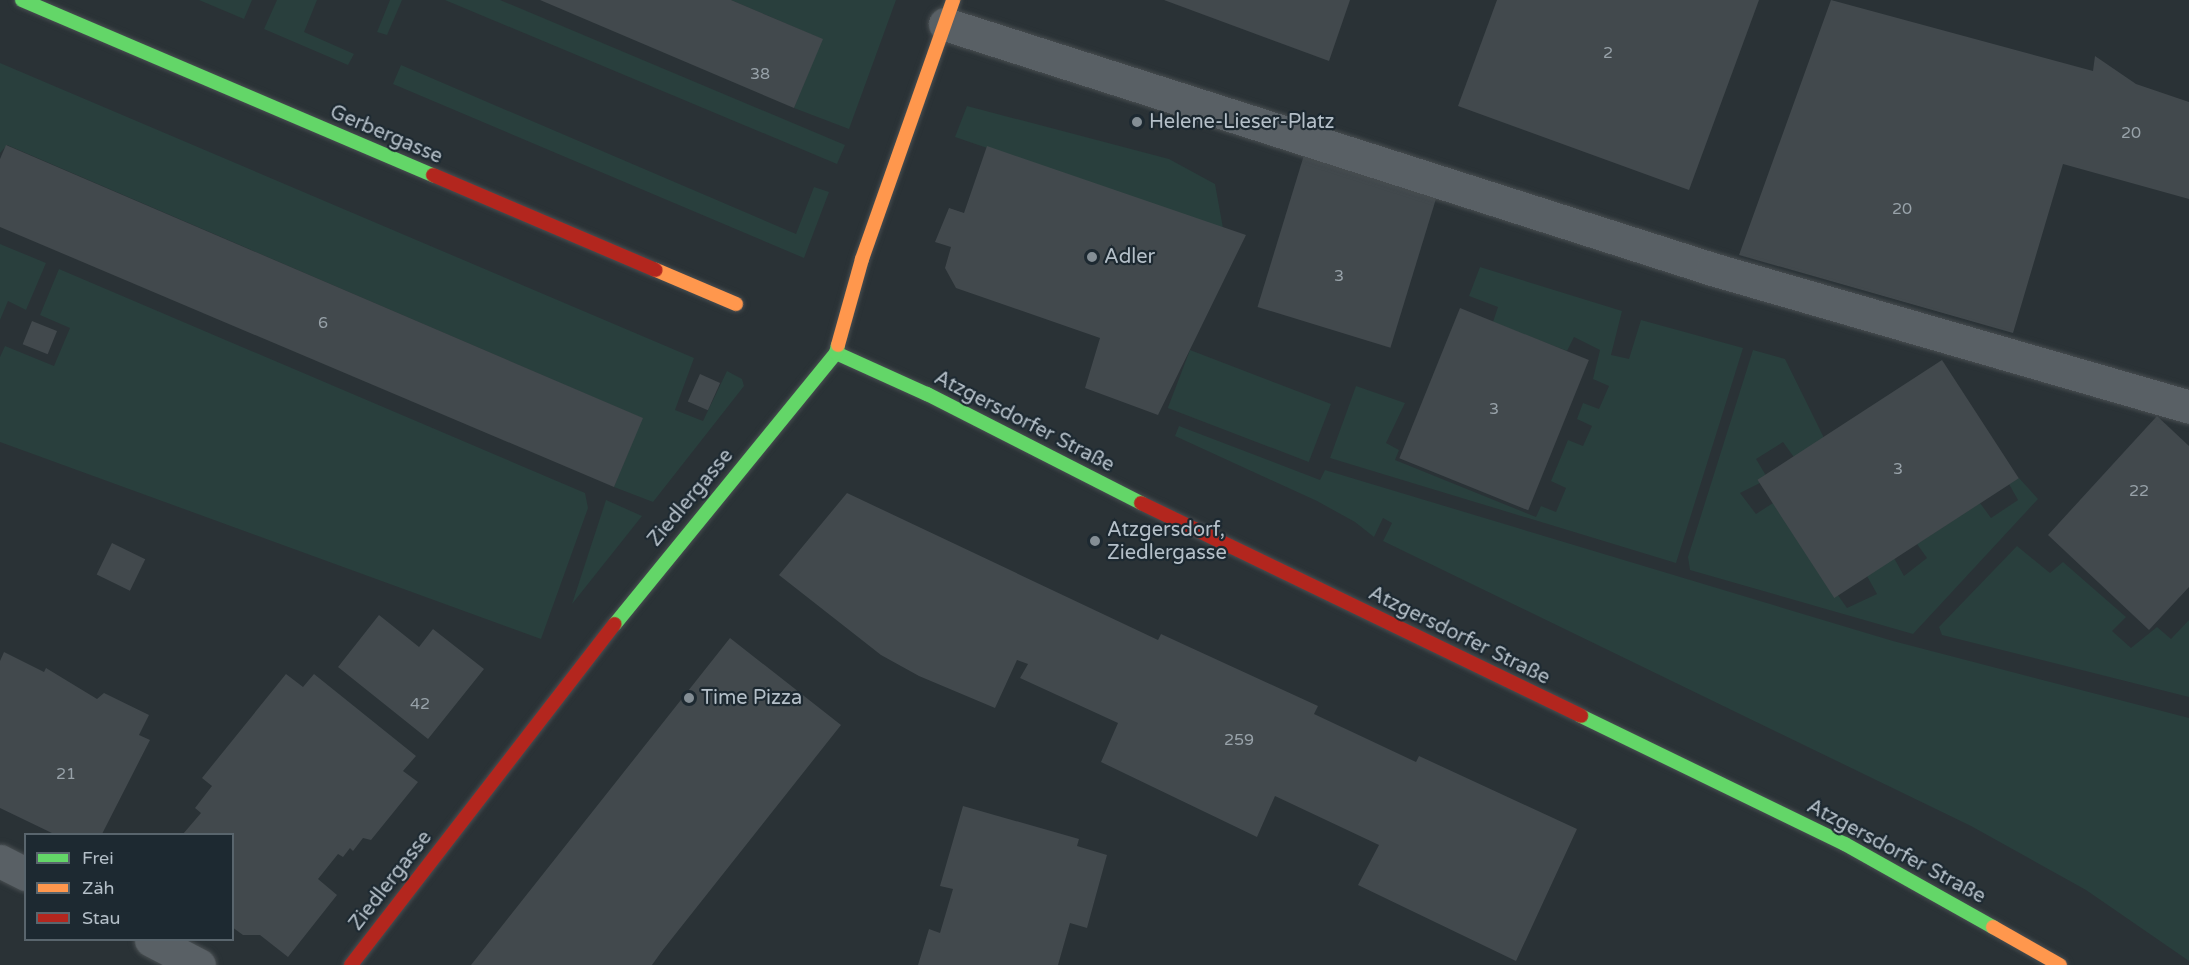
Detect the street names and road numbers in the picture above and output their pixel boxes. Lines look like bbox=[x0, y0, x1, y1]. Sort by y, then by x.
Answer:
street label: Gerbergasse bbox=[326, 101, 446, 169]
street label: Atzgersdorfer Straße bbox=[930, 366, 1118, 478]
street label: Ziedlergasse bbox=[643, 444, 739, 552]
street label: Atzgersdorfer Straße bbox=[1364, 582, 1554, 690]
street label: Atzgersdorfer Straße bbox=[1803, 795, 1989, 909]
street label: Ziedlergasse bbox=[345, 826, 437, 936]

